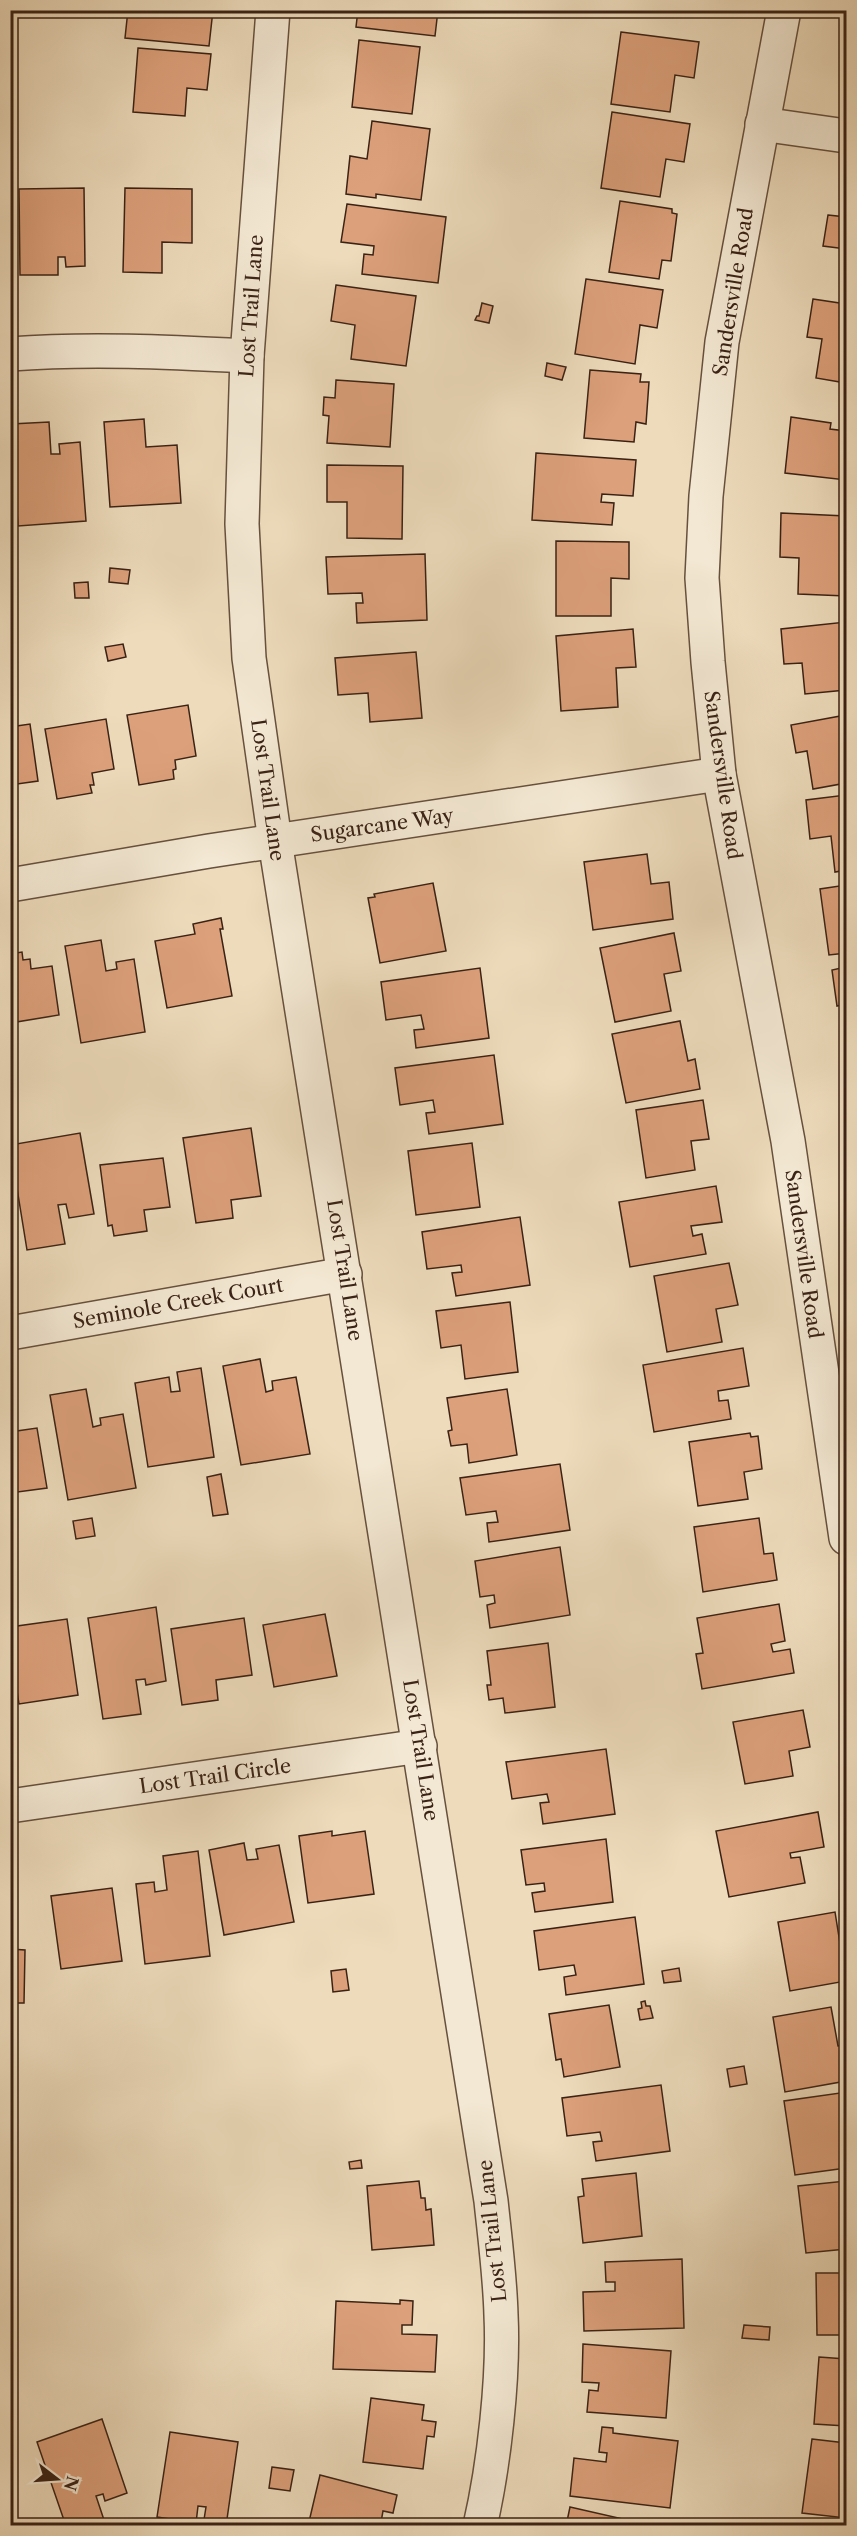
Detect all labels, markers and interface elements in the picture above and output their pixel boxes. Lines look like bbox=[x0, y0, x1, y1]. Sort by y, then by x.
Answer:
street label: Sandersville Road bbox=[708, 206, 758, 378]
street label: Lost Trail Lane bbox=[234, 234, 268, 378]
street label: Sandersville Road bbox=[699, 689, 747, 861]
street label: Lost Trail Lane bbox=[246, 717, 290, 863]
street label: Sugarcane Way bbox=[309, 803, 456, 847]
street label: Sandersville Road bbox=[780, 1168, 828, 1340]
street label: Lost Trail Lane bbox=[322, 1197, 368, 1343]
street label: Seminole Creek Court bbox=[71, 1273, 285, 1333]
street label: Lost Trail Lane bbox=[398, 1677, 444, 1823]
street label: Lost Trail Circle bbox=[138, 1753, 292, 1799]
street label: Lost Trail Lane bbox=[473, 2159, 511, 2303]
north arrow bbox=[27, 2449, 87, 2509]
text: N bbox=[60, 2474, 83, 2493]

